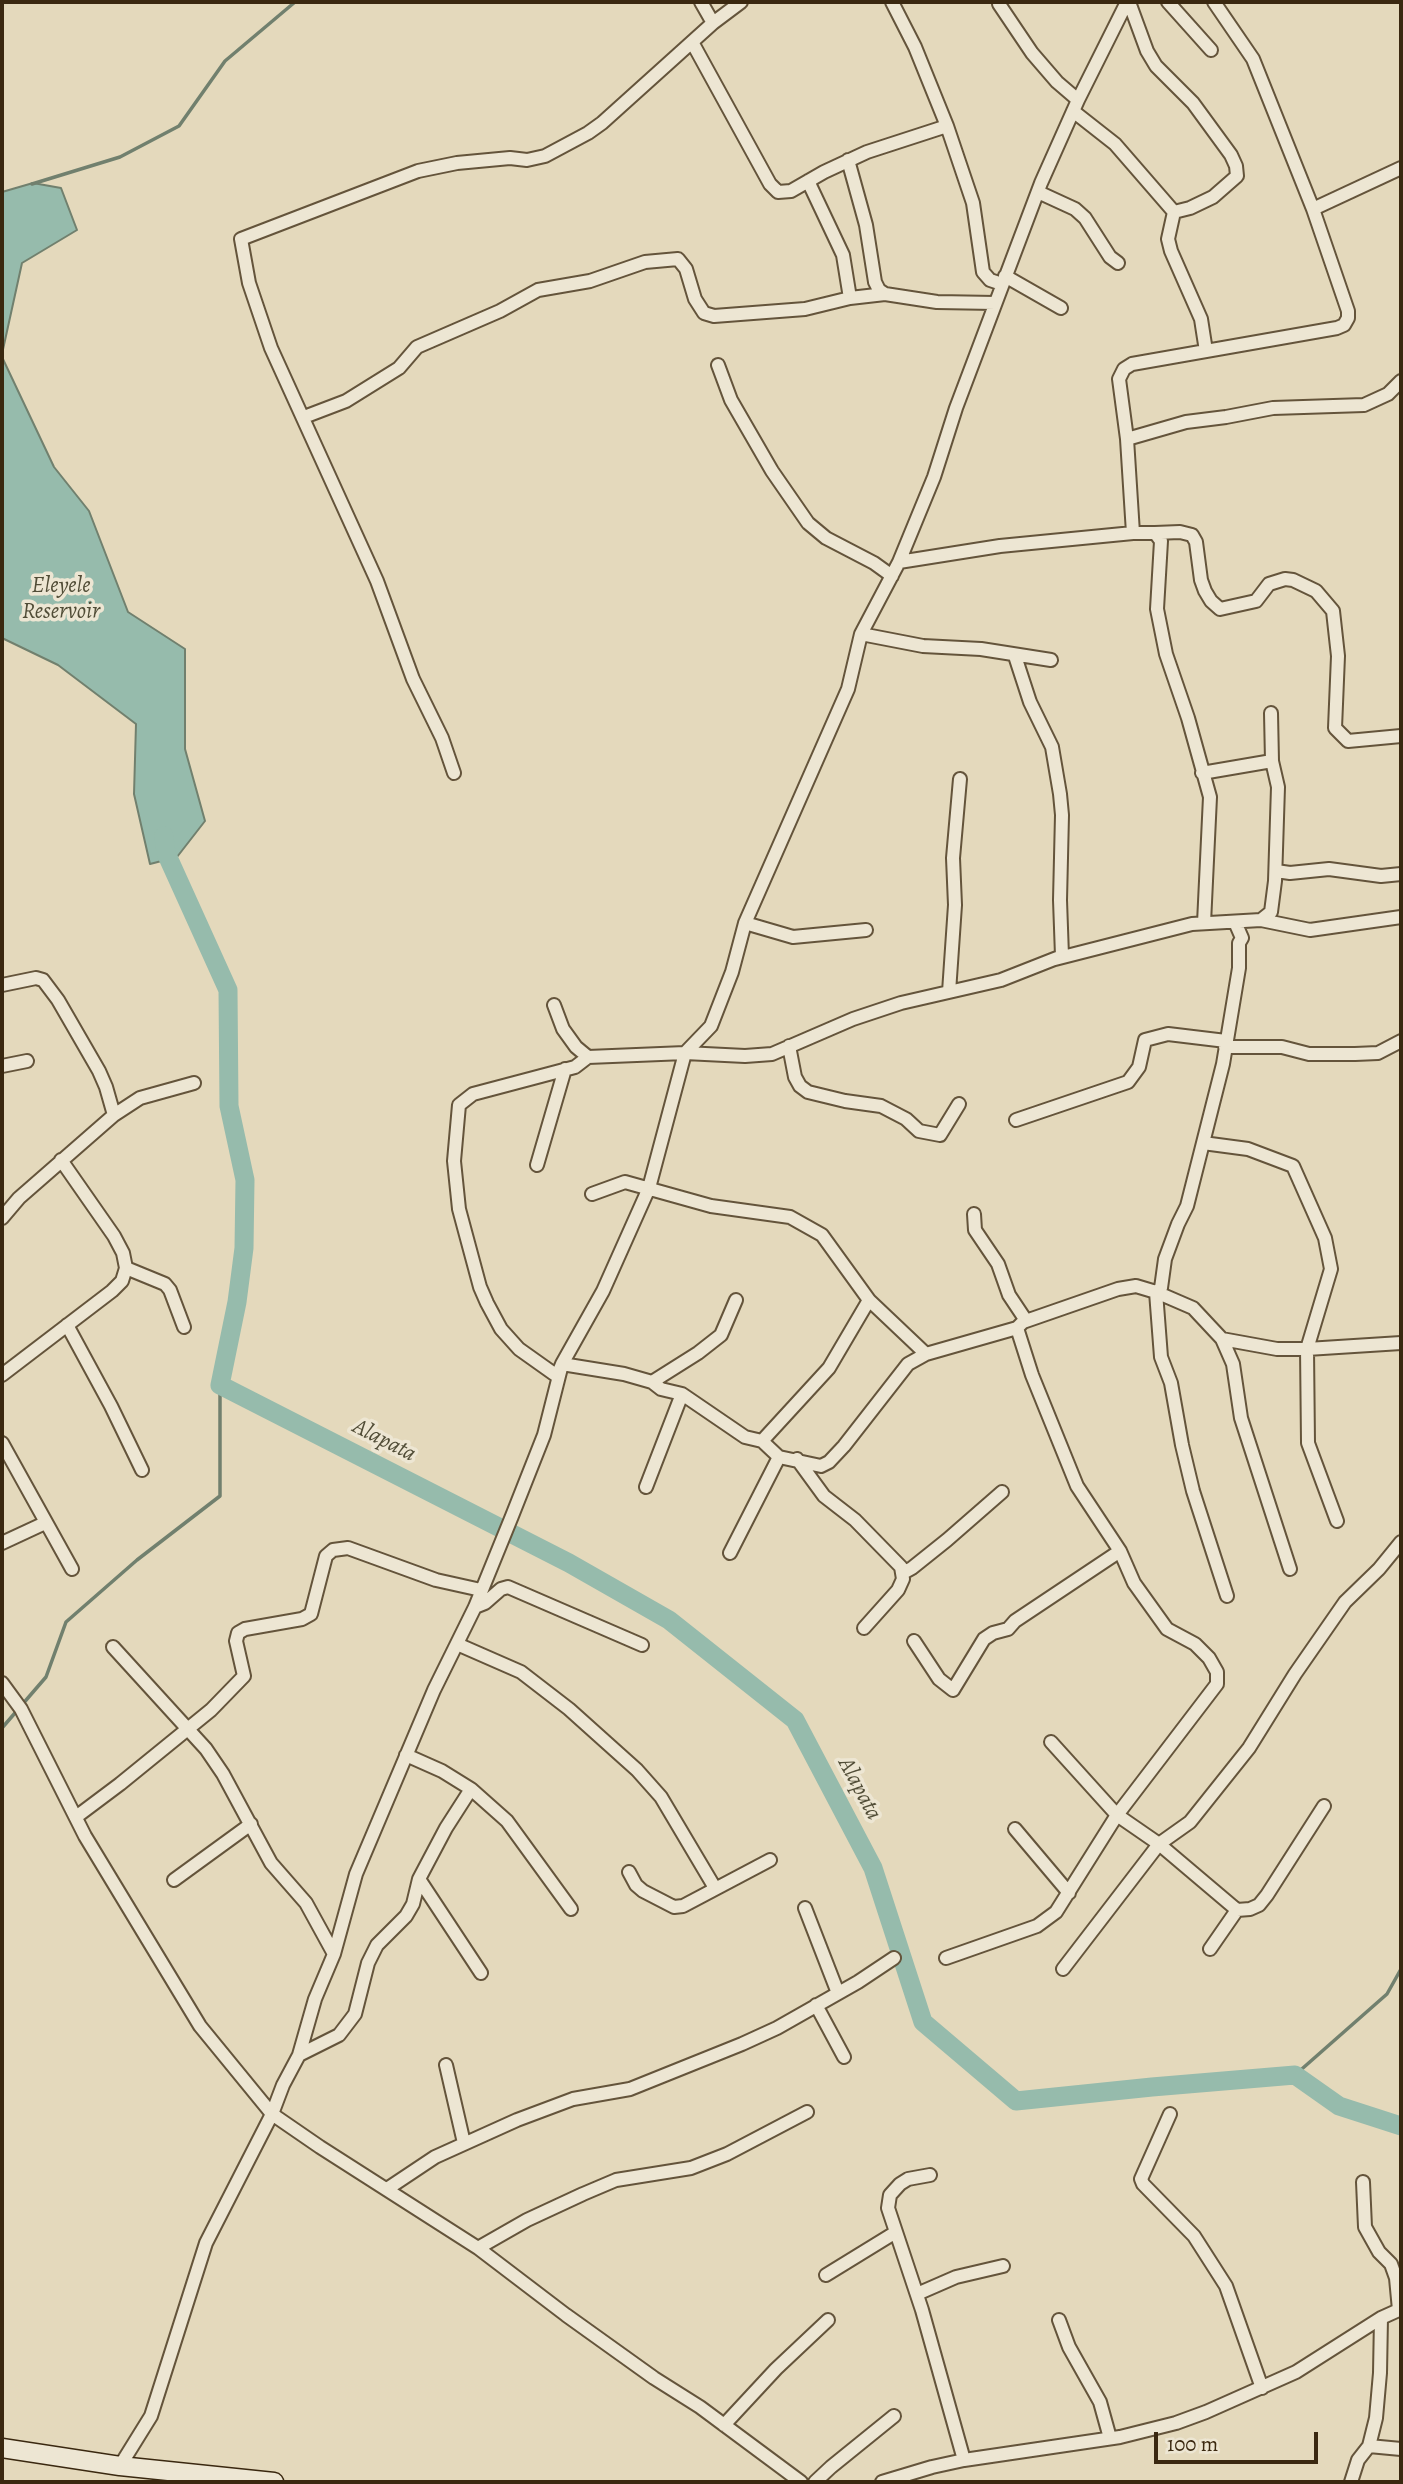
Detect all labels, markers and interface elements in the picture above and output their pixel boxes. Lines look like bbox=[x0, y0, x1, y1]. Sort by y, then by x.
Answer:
water label: Eleyele Reservoir bbox=[22, 572, 100, 626]
water label: Alapata bbox=[348, 1414, 420, 1468]
water label: Alapata bbox=[831, 1753, 887, 1825]
scale bar bbox=[1158, 2418, 1322, 2462]
text: 100 m bbox=[1167, 2430, 1218, 2458]

